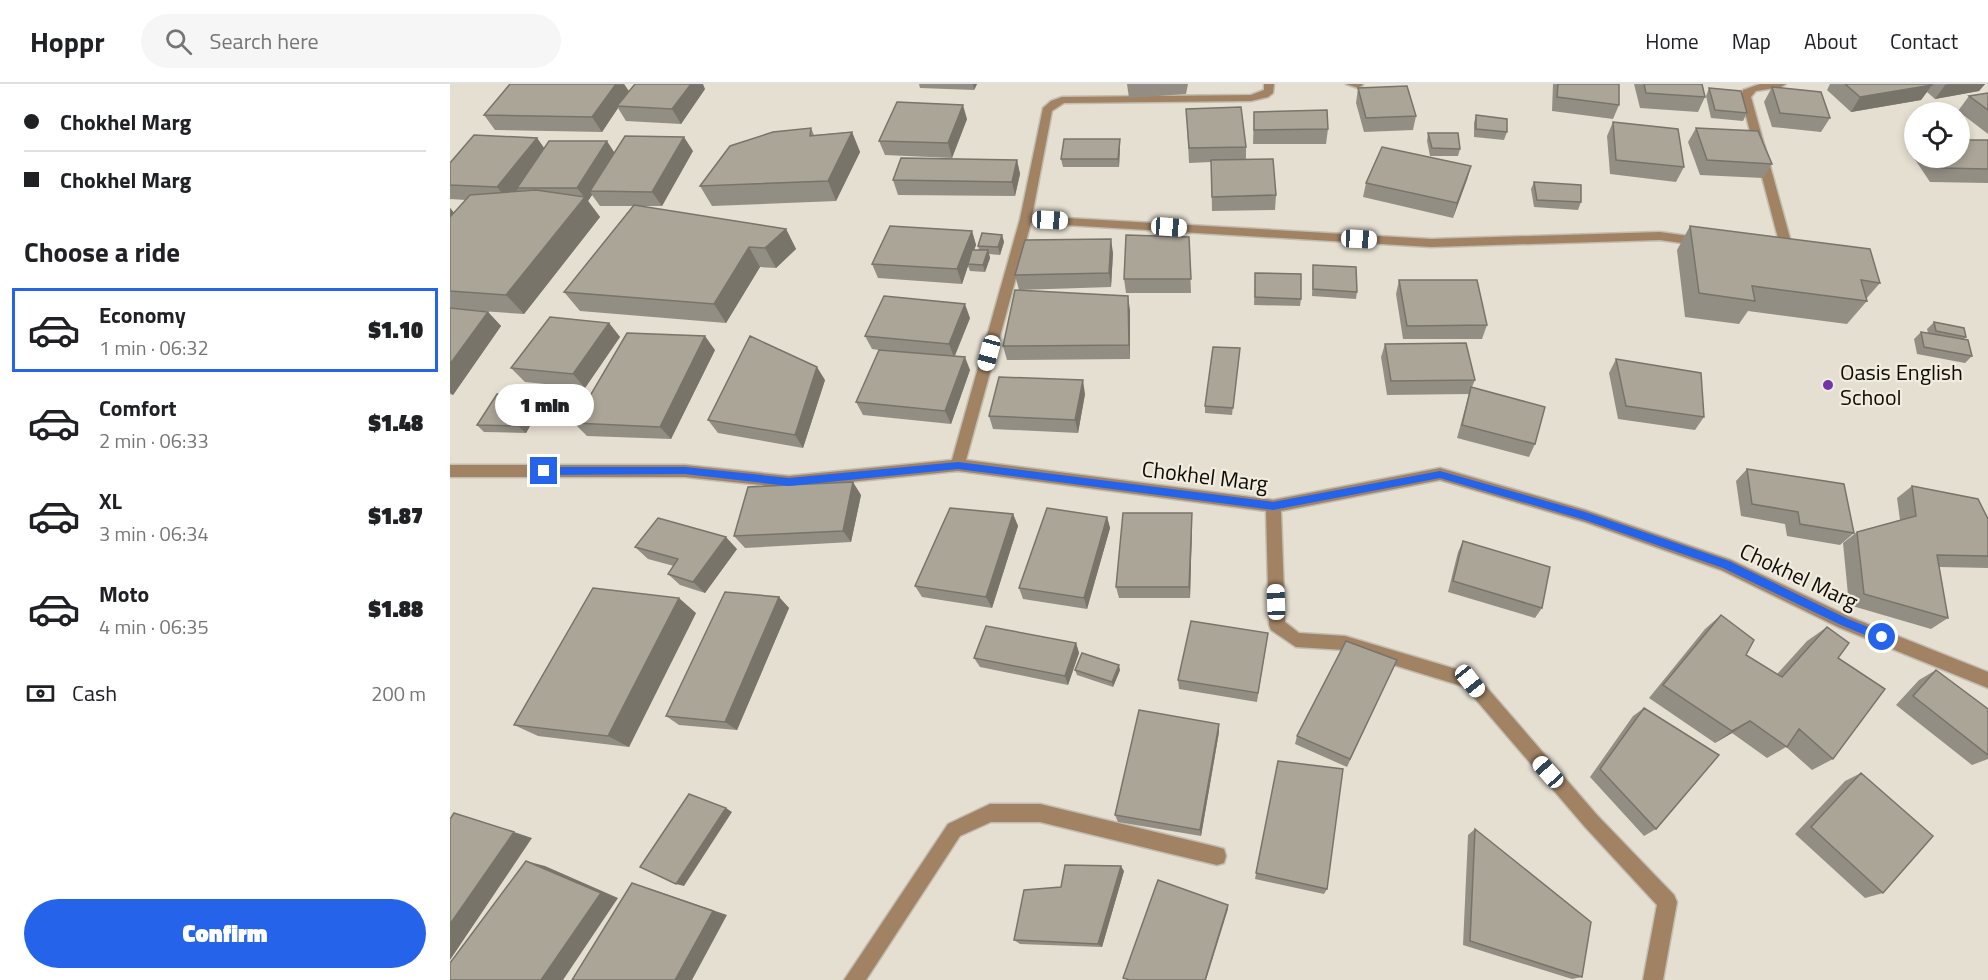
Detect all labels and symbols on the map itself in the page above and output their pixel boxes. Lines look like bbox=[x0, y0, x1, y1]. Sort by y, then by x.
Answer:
car bbox=[1032, 210, 1068, 230]
car bbox=[1150, 217, 1188, 237]
car bbox=[1341, 229, 1377, 249]
car bbox=[976, 333, 1002, 373]
place label: Oasis English School bbox=[1840, 355, 1963, 414]
marker: Oasis English School bbox=[1821, 378, 1835, 392]
callout: 1 min bbox=[494, 384, 594, 426]
street label: Chokhel Marg bbox=[1140, 451, 1270, 501]
route end bbox=[530, 457, 557, 484]
street label: Chokhel Marg bbox=[1734, 534, 1864, 618]
car bbox=[1266, 584, 1286, 620]
route start bbox=[1868, 623, 1895, 650]
car bbox=[1452, 661, 1488, 701]
car bbox=[1529, 753, 1567, 791]

